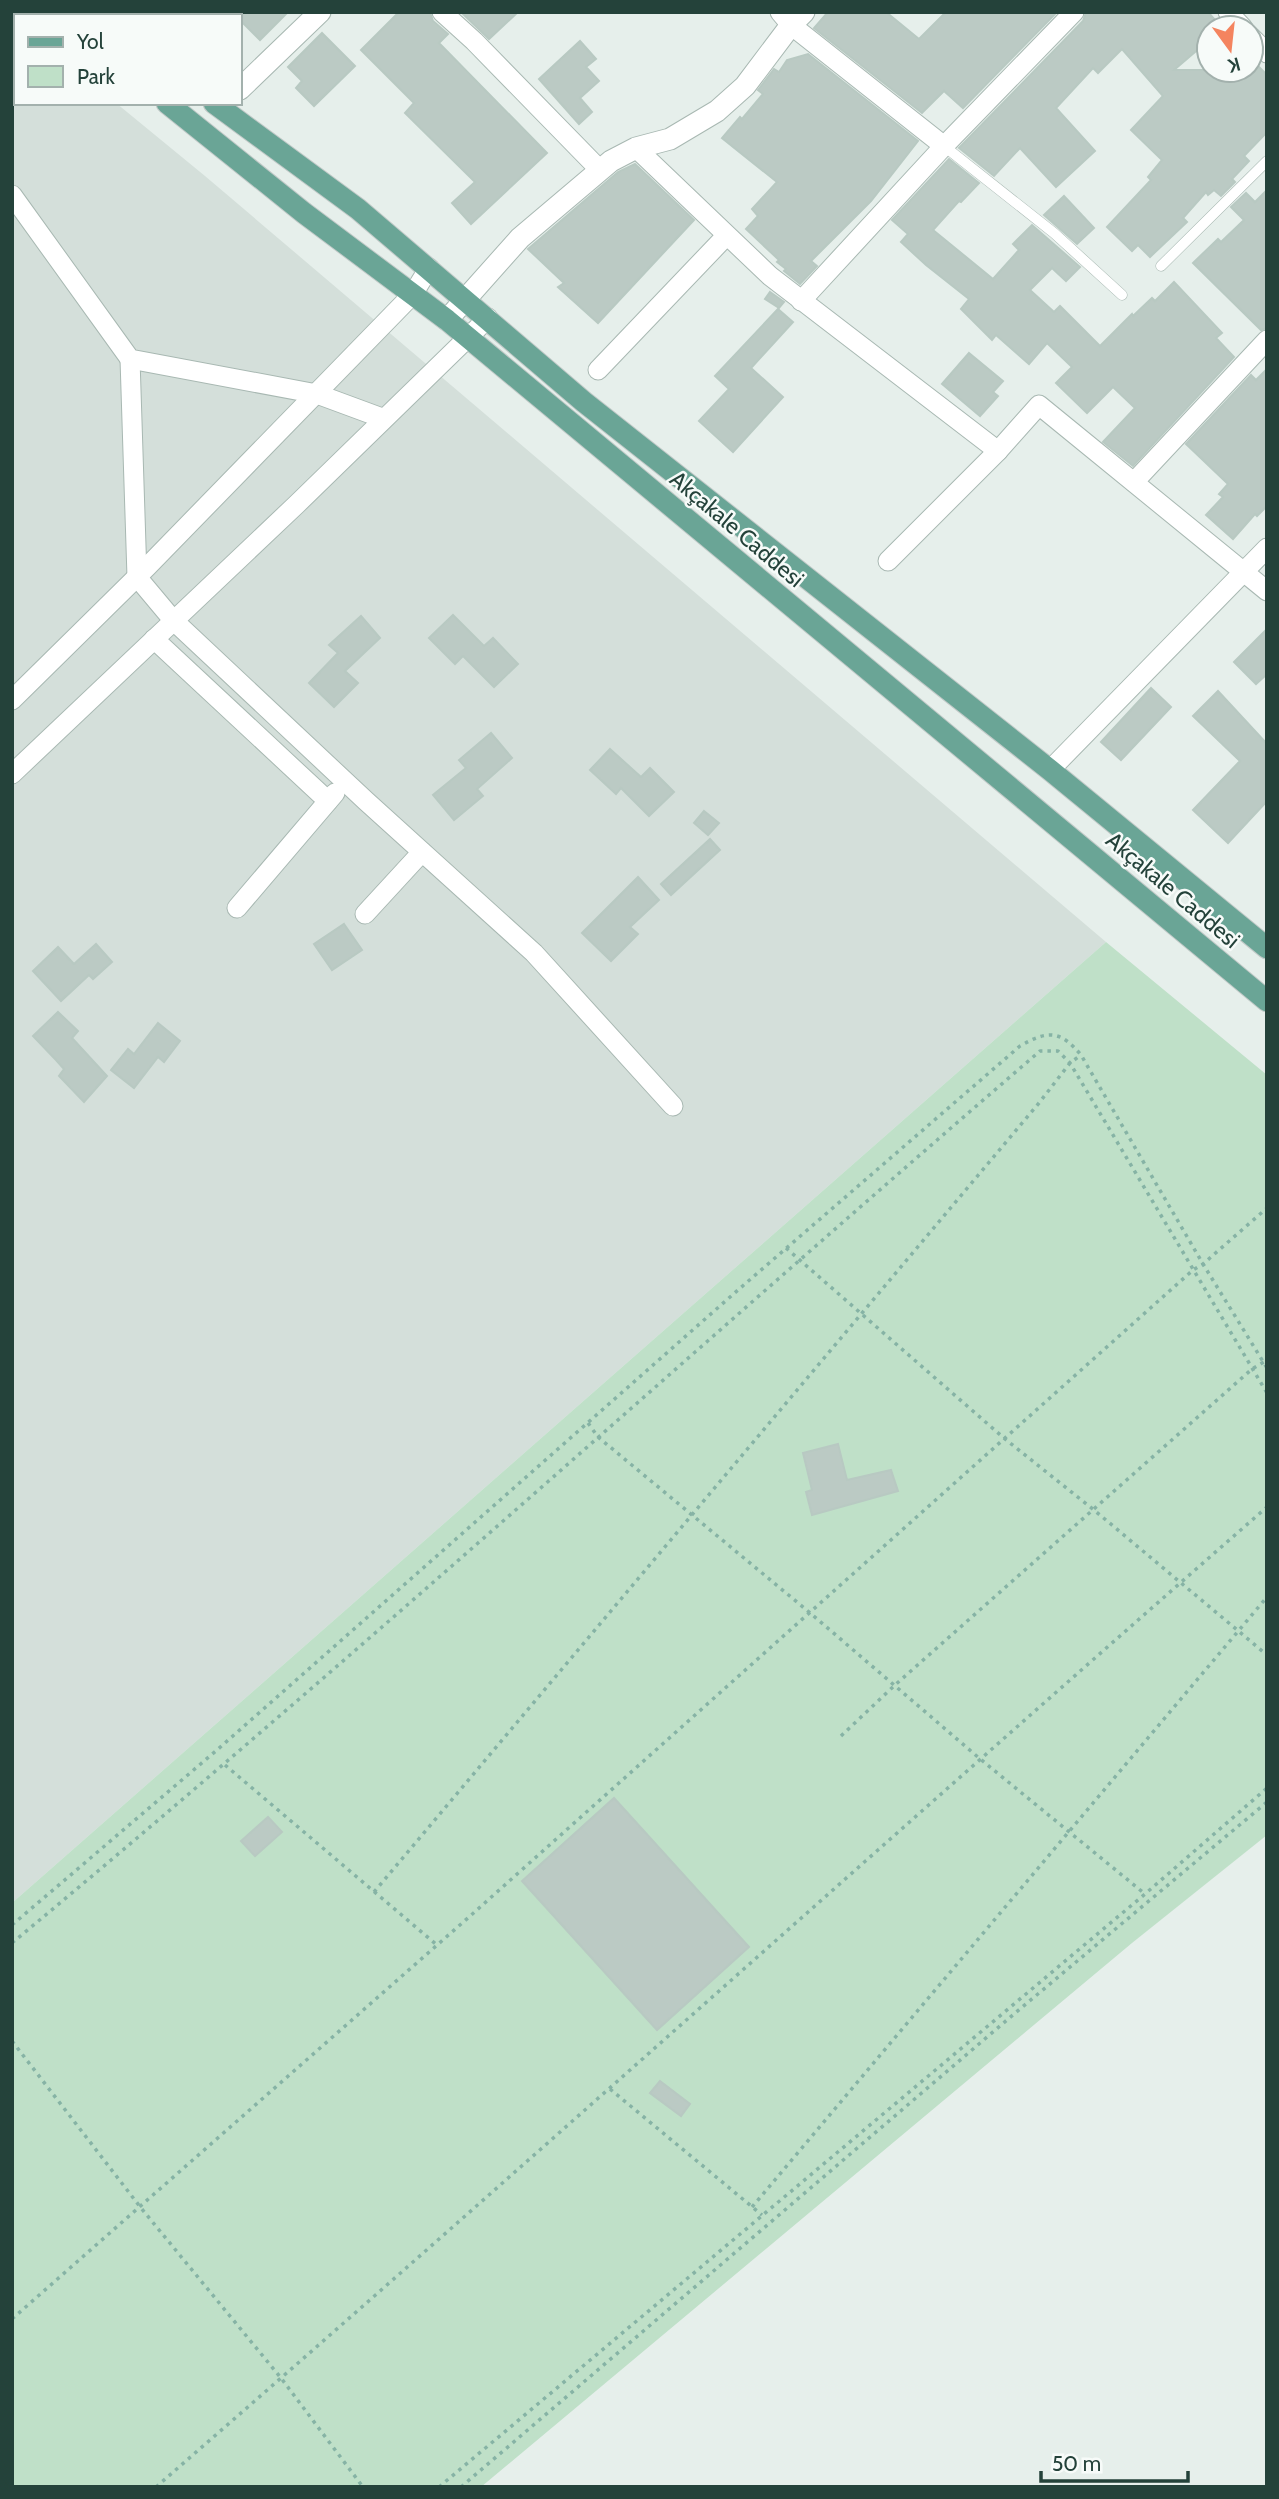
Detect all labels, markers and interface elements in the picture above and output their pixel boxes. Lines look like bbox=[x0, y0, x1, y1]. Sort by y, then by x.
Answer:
legend bbox=[14, 14, 242, 105]
north arrow bbox=[1195, 14, 1265, 84]
text: Yol bbox=[76, 29, 104, 54]
text: K bbox=[1225, 52, 1243, 78]
text: Park bbox=[77, 64, 115, 89]
street label: Akçakale Caddesi bbox=[664, 465, 810, 593]
street label: Akçakale Caddesi bbox=[1100, 826, 1246, 954]
scale bar bbox=[1041, 2440, 1188, 2484]
text: 50 m bbox=[1052, 2451, 1101, 2476]

